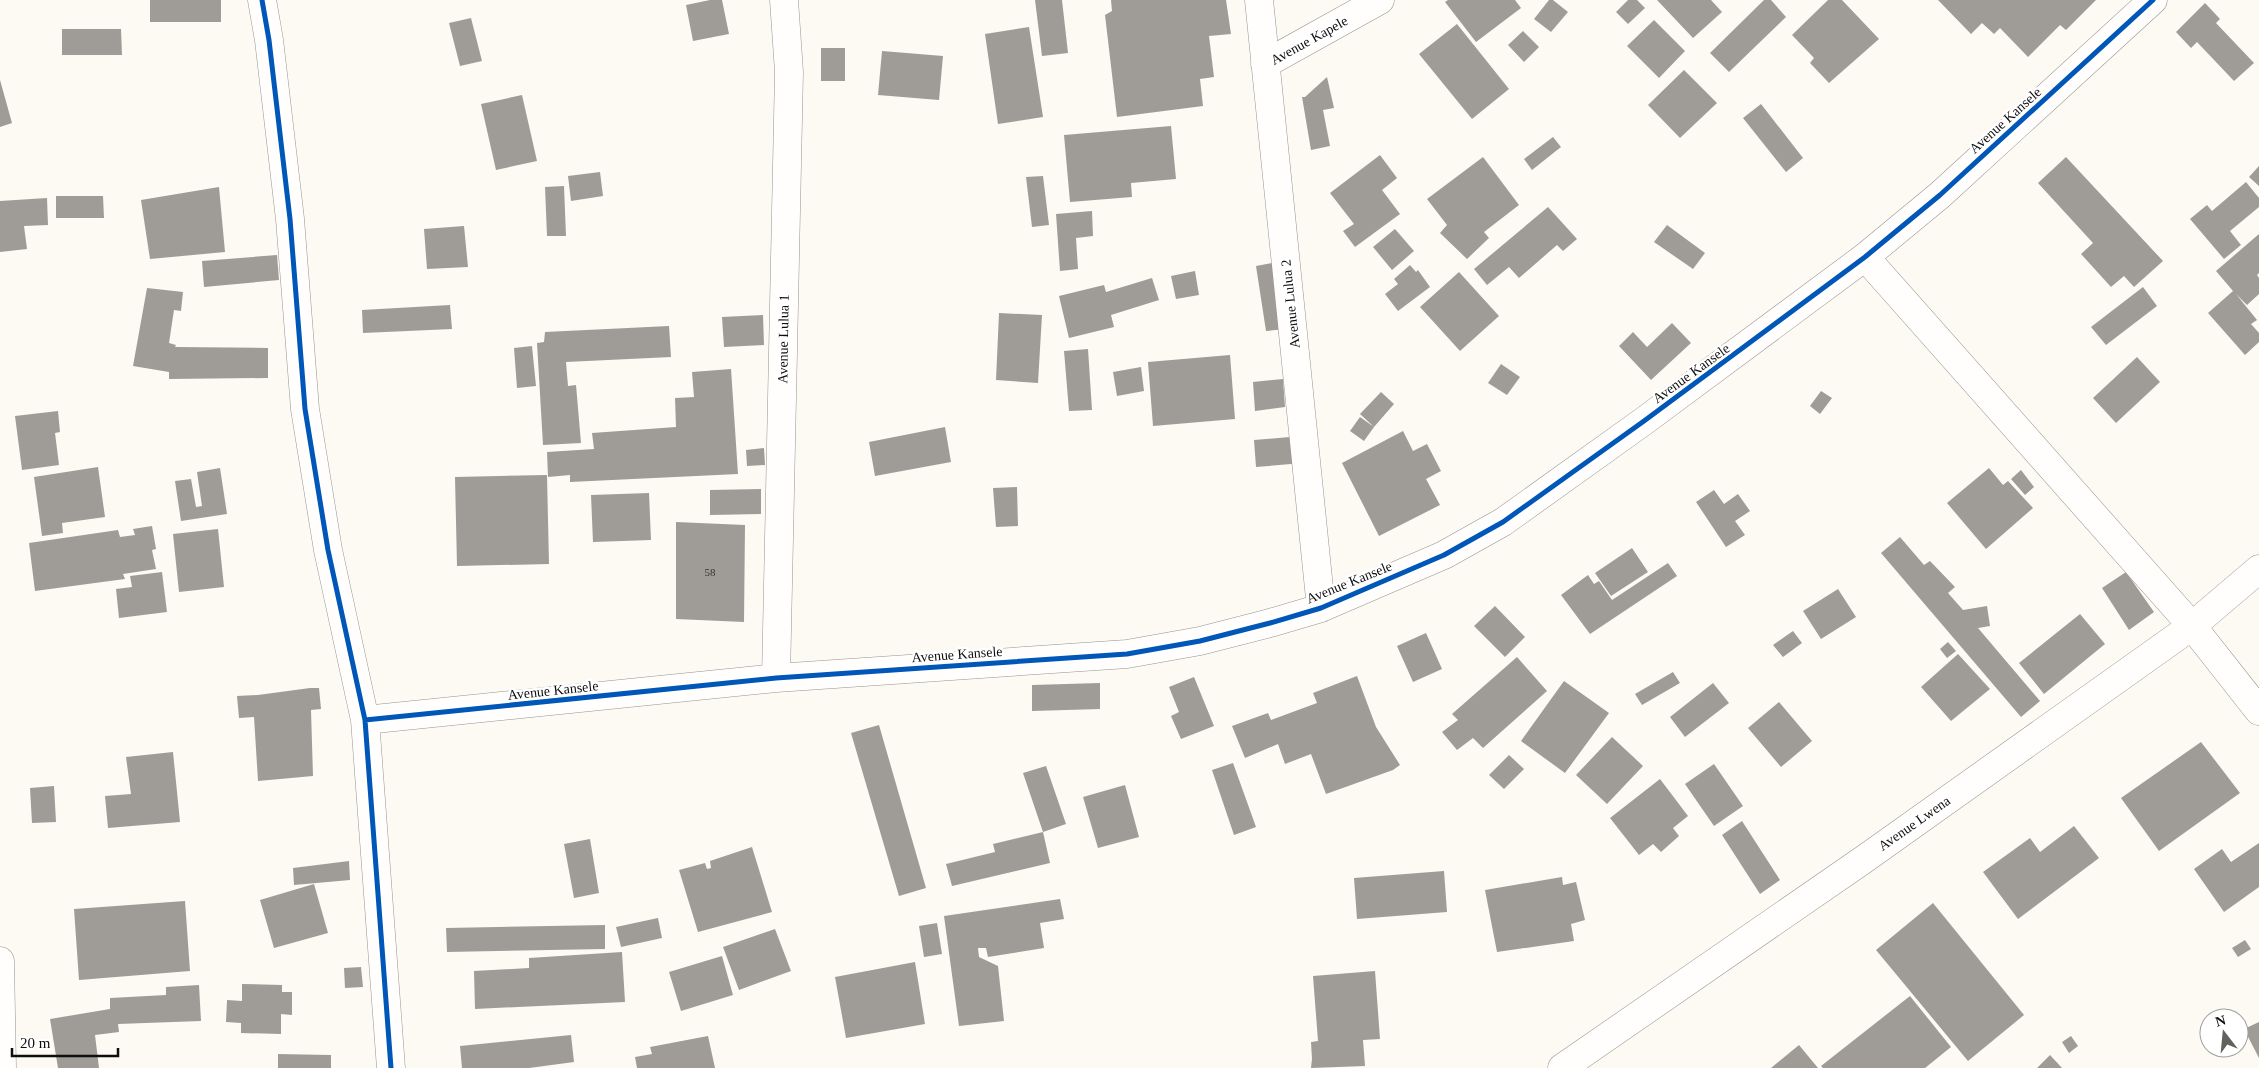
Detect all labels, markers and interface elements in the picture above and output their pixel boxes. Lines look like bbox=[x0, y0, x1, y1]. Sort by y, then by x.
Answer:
street label: Avenue Kapele bbox=[1268, 13, 1350, 68]
street label: Avenue Kansele bbox=[1966, 84, 2044, 156]
street label: Avenue Lulua 2 bbox=[1278, 259, 1303, 349]
street label: Avenue Lulua 1 bbox=[775, 294, 792, 384]
street label: Avenue Kansele bbox=[1650, 341, 1733, 406]
street label: Avenue Kansele bbox=[1304, 558, 1394, 606]
house number: 58 bbox=[705, 566, 716, 578]
street label: Avenue Kansele bbox=[911, 644, 1003, 665]
street label: Avenue Kansele bbox=[507, 678, 599, 703]
street label: Avenue Lwena bbox=[1876, 793, 1954, 854]
north arrow bbox=[2199, 1008, 2249, 1058]
text: N bbox=[2214, 1012, 2227, 1030]
scale bar bbox=[12, 1026, 119, 1058]
text: 20 m bbox=[20, 1035, 51, 1051]

